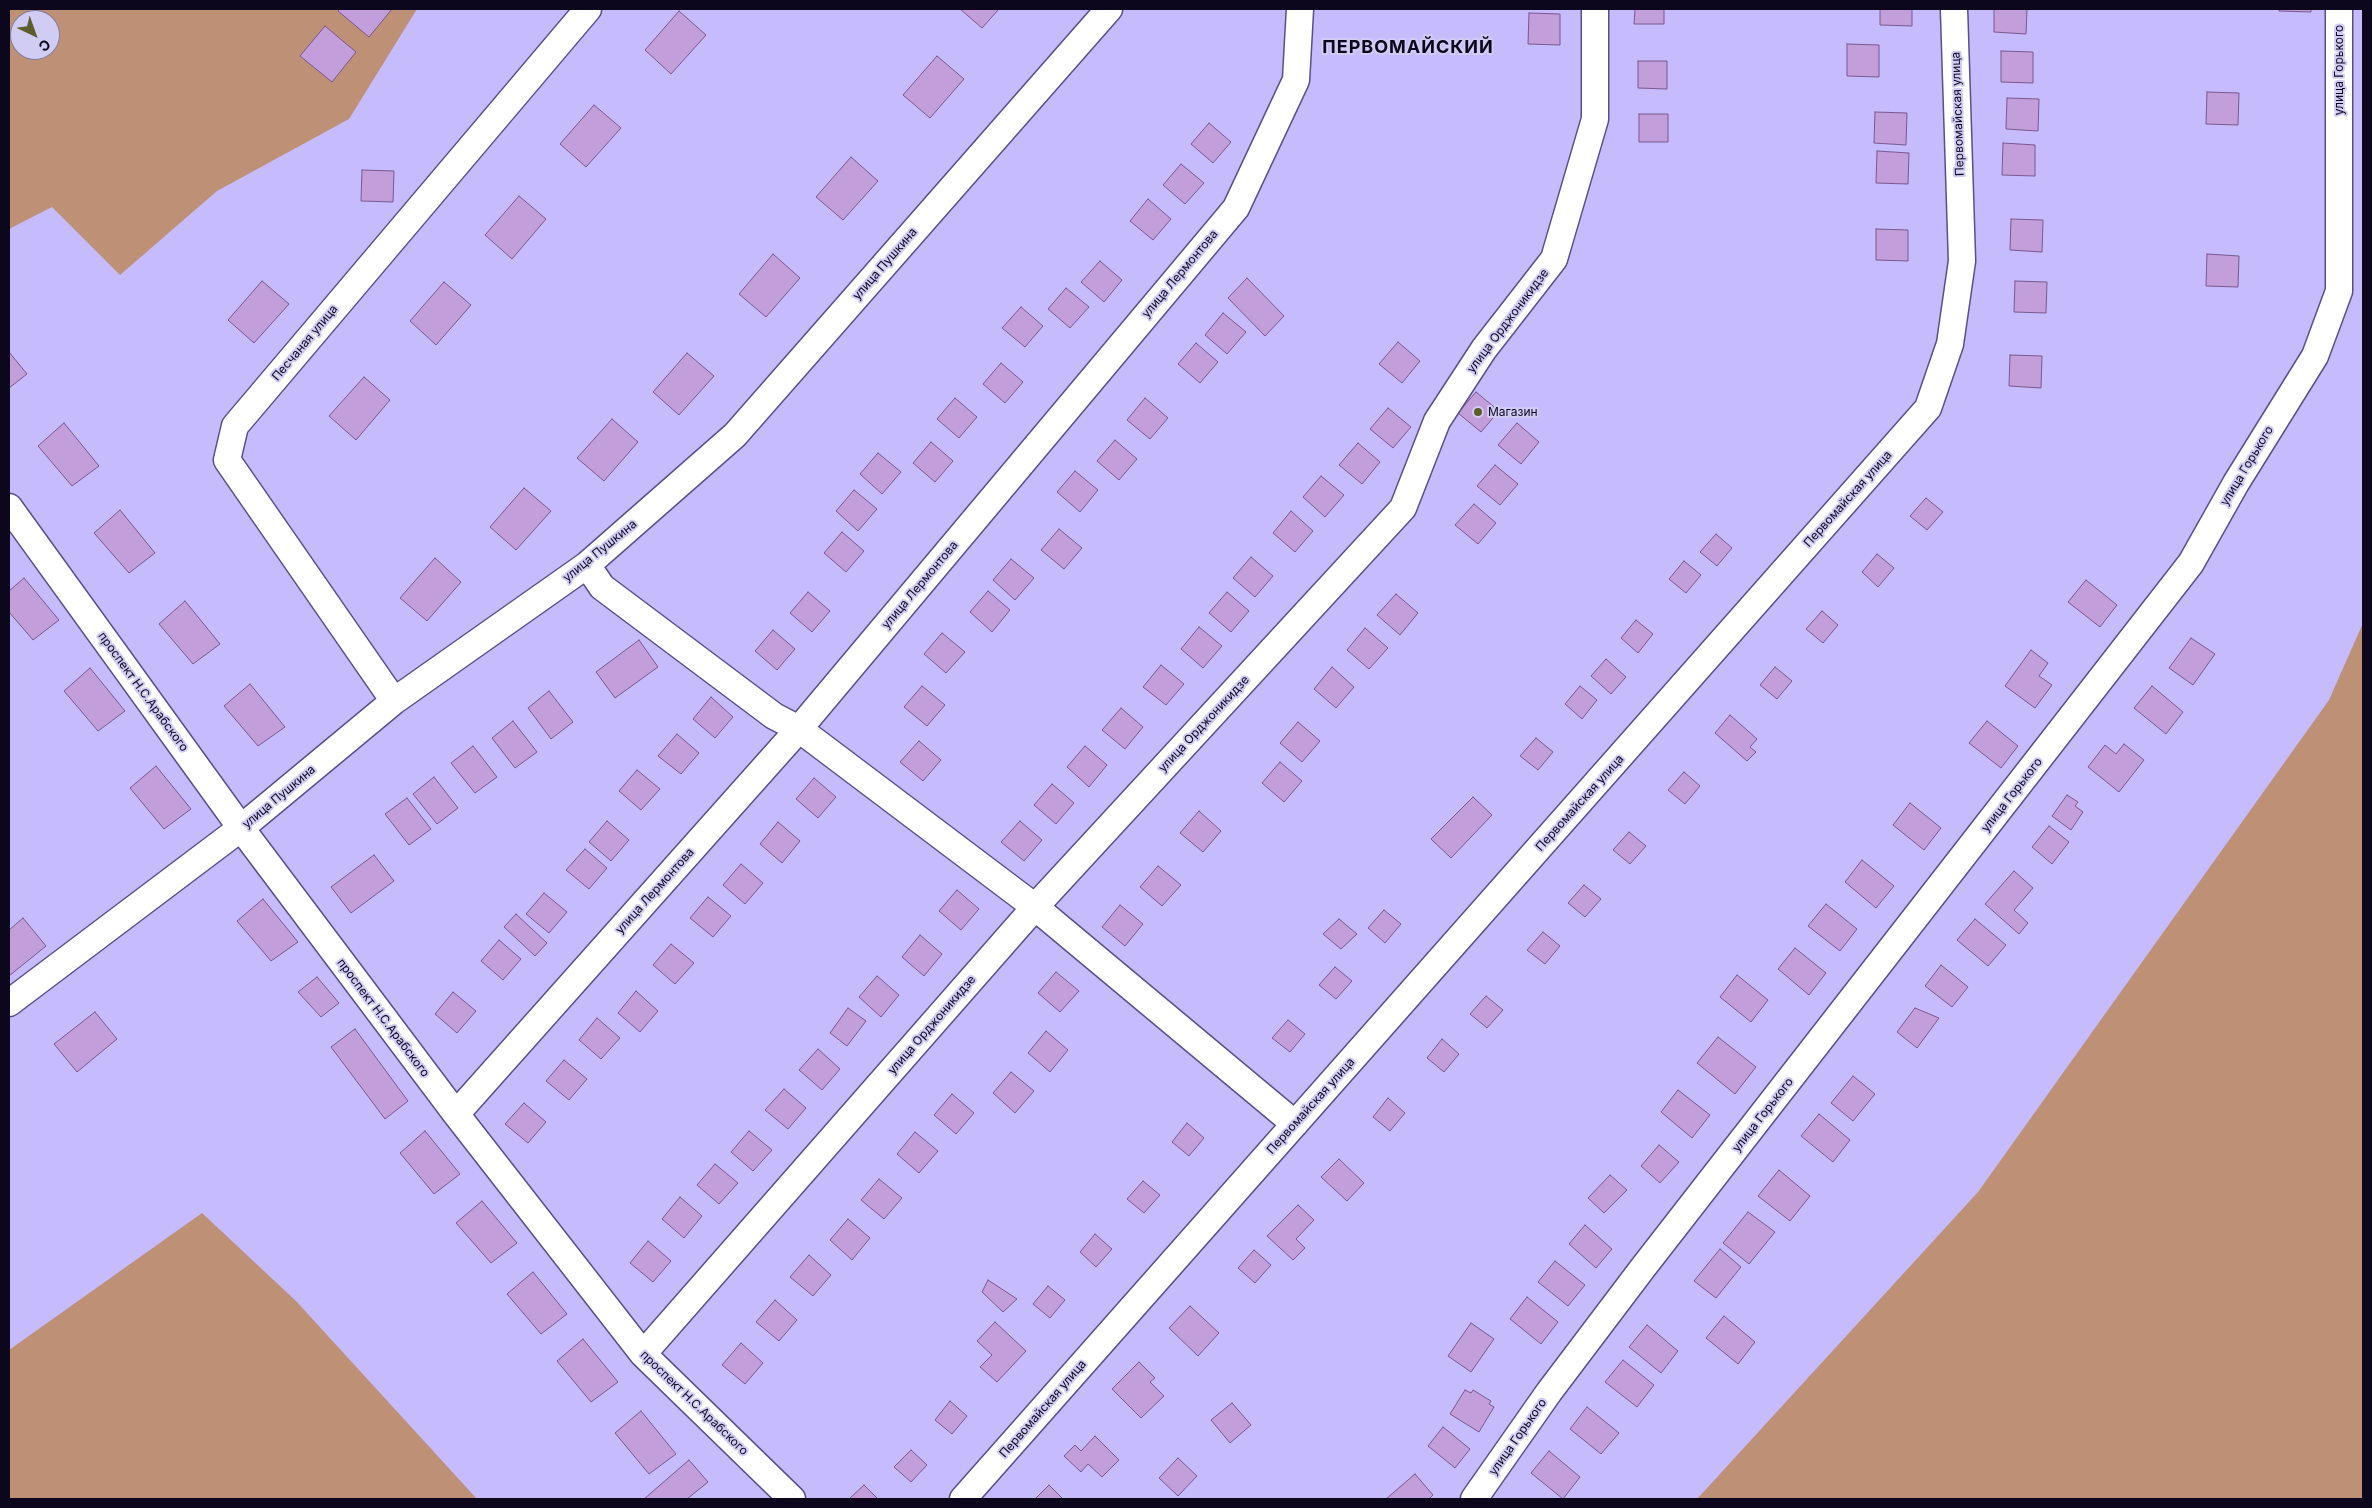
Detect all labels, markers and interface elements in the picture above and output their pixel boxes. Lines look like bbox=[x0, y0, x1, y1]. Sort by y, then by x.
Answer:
north arrow bbox=[10, 10, 60, 60]
street label: улица Горького bbox=[2332, 25, 2346, 115]
text: С bbox=[35, 36, 54, 56]
district label: ПЕРВОМАЙСКИЙ bbox=[1321, 37, 1495, 59]
street label: Первомайская улица bbox=[1949, 52, 1967, 176]
street label: улица Пушкина bbox=[850, 225, 920, 303]
street label: улица Лермонтова bbox=[1139, 227, 1221, 321]
street label: улица Орджоникидзе bbox=[1464, 266, 1552, 376]
street label: Песчаная улица bbox=[269, 302, 341, 384]
place label: Магазин bbox=[1488, 405, 1538, 419]
marker: Магазин bbox=[1472, 406, 1484, 418]
street label: улица Горького bbox=[2218, 424, 2276, 508]
street label: Первомайская улица bbox=[1801, 448, 1895, 550]
street label: улица Пушкина bbox=[560, 517, 640, 585]
street label: улица Лермонтова bbox=[879, 538, 961, 632]
street label: проспект Н.С.Арабского bbox=[95, 629, 191, 755]
street label: улица Орджоникидзе bbox=[1156, 673, 1252, 775]
street label: Первомайская улица bbox=[1533, 752, 1627, 854]
street label: улица Горького bbox=[1979, 755, 2045, 835]
street label: улица Пушкина bbox=[240, 762, 318, 832]
street label: улица Лермонтова bbox=[613, 845, 697, 937]
street label: проспект Н.С.Арабского bbox=[334, 956, 432, 1080]
street label: улица Орджоникидзе bbox=[885, 973, 979, 1077]
street label: Первомайская улица bbox=[1264, 1055, 1358, 1157]
street label: улица Горького bbox=[1730, 1075, 1796, 1155]
street label: проспект Н.С.Арабского bbox=[637, 1348, 751, 1458]
street label: Первомайская улица bbox=[997, 1357, 1089, 1461]
street label: улица Горького bbox=[1486, 1396, 1550, 1478]

